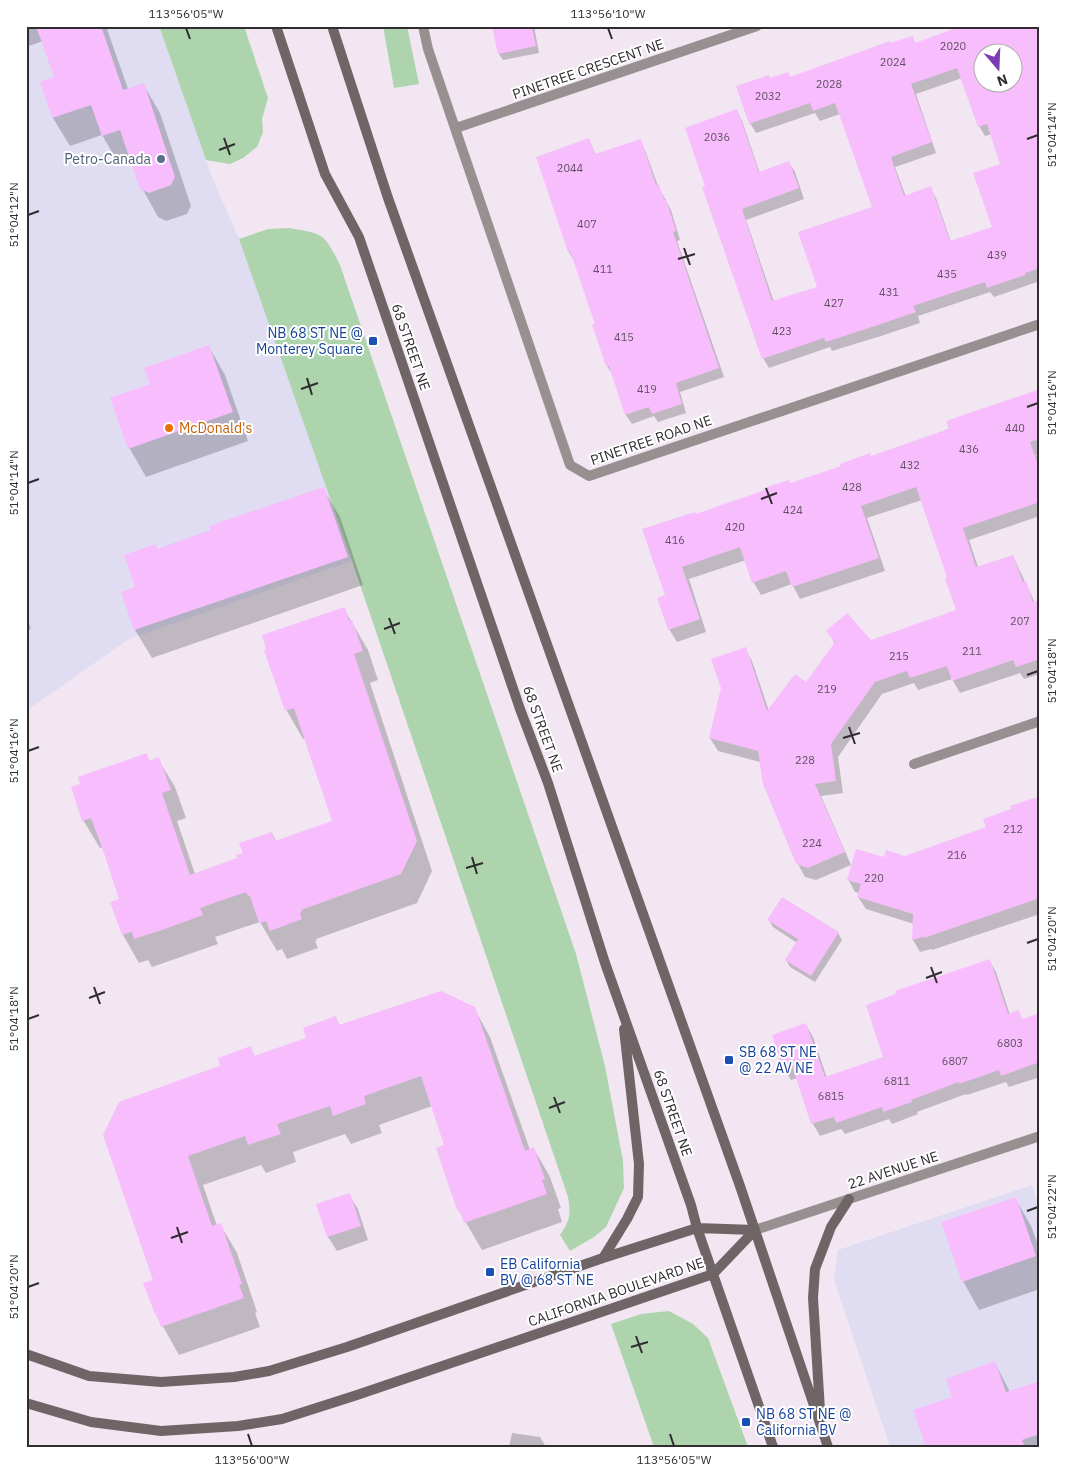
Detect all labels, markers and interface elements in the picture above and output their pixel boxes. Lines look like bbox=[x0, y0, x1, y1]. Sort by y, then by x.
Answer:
text: 113°56'05"W bbox=[149, 6, 224, 21]
text: 113°56'10"W bbox=[571, 6, 646, 21]
street label: PINETREE CRESCENT NE bbox=[510, 35, 666, 103]
house number: 2020 bbox=[940, 39, 966, 53]
north arrow bbox=[974, 42, 1024, 92]
house number: 2024 bbox=[880, 55, 907, 69]
text: N bbox=[995, 70, 1010, 90]
house number: 2028 bbox=[816, 77, 842, 91]
house number: 2032 bbox=[755, 89, 781, 103]
text: 51°04'14"N bbox=[1044, 102, 1059, 168]
house number: 2036 bbox=[704, 130, 730, 144]
place label: Petro-Canada bbox=[64, 150, 152, 168]
marker: Petro-Canada bbox=[155, 153, 167, 165]
house number: 2044 bbox=[557, 161, 584, 175]
text: 51°04'12"N bbox=[6, 182, 21, 248]
house number: 407 bbox=[577, 217, 597, 231]
house number: 439 bbox=[987, 248, 1007, 262]
house number: 411 bbox=[593, 262, 613, 276]
house number: 435 bbox=[937, 267, 957, 281]
house number: 431 bbox=[879, 285, 899, 299]
house number: 427 bbox=[824, 296, 844, 310]
street label: 68 STREET NE bbox=[388, 301, 434, 393]
place label: NB 68 ST NE @ Monterey Square bbox=[256, 324, 363, 358]
house number: 423 bbox=[772, 324, 792, 338]
house number: 415 bbox=[614, 330, 634, 344]
marker: NB 68 ST NE @ Monterey Square bbox=[367, 335, 379, 347]
text: 51°04'16"N bbox=[1044, 370, 1059, 436]
house number: 419 bbox=[637, 382, 657, 396]
street label: PINETREE ROAD NE bbox=[588, 411, 714, 469]
place label: McDonald's bbox=[179, 419, 252, 437]
house number: 440 bbox=[1005, 421, 1025, 435]
marker: McDonald's bbox=[163, 422, 175, 434]
house number: 436 bbox=[959, 442, 979, 456]
text: 51°04'14"N bbox=[6, 450, 21, 516]
house number: 432 bbox=[900, 458, 920, 472]
house number: 428 bbox=[842, 480, 862, 494]
house number: 424 bbox=[783, 503, 803, 517]
house number: 420 bbox=[725, 520, 745, 534]
house number: 416 bbox=[665, 533, 685, 547]
house number: 207 bbox=[1010, 614, 1030, 628]
text: 51°04'18"N bbox=[1044, 638, 1059, 704]
house number: 211 bbox=[962, 644, 982, 658]
house number: 215 bbox=[889, 649, 909, 663]
house number: 219 bbox=[817, 682, 837, 696]
street label: 68 STREET NE bbox=[519, 683, 567, 775]
text: 51°04'16"N bbox=[6, 718, 21, 784]
house number: 228 bbox=[795, 753, 815, 767]
house number: 212 bbox=[1003, 822, 1023, 836]
house number: 224 bbox=[802, 836, 822, 850]
house number: 216 bbox=[947, 848, 967, 862]
house number: 220 bbox=[864, 871, 884, 885]
text: 51°04'20"N bbox=[1044, 906, 1059, 972]
text: 51°04'18"N bbox=[6, 986, 21, 1052]
house number: 6803 bbox=[997, 1036, 1023, 1050]
place label: SB 68 ST NE @ 22 AV NE bbox=[739, 1043, 817, 1077]
marker: SB 68 ST NE @ 22 AV NE bbox=[723, 1054, 735, 1066]
house number: 6807 bbox=[942, 1054, 968, 1068]
street label: 68 STREET NE bbox=[650, 1067, 696, 1159]
house number: 6811 bbox=[884, 1074, 911, 1088]
house number: 6815 bbox=[818, 1089, 844, 1103]
street label: 22 AVENUE NE bbox=[845, 1147, 941, 1193]
text: 51°04'22"N bbox=[1044, 1174, 1059, 1240]
street label: CALIFORNIA BOULEVARD NE bbox=[526, 1253, 706, 1331]
text: 51°04'20"N bbox=[6, 1254, 21, 1320]
place label: EB California BV @ 68 ST NE bbox=[500, 1255, 594, 1289]
marker: EB California BV @ 68 ST NE bbox=[484, 1266, 496, 1278]
place label: NB 68 ST NE @ California BV bbox=[756, 1405, 852, 1439]
marker: NB 68 ST NE @ California BV bbox=[740, 1416, 752, 1428]
text: 113°56'00"W bbox=[215, 1452, 290, 1467]
text: 113°56'05"W bbox=[637, 1452, 712, 1467]

